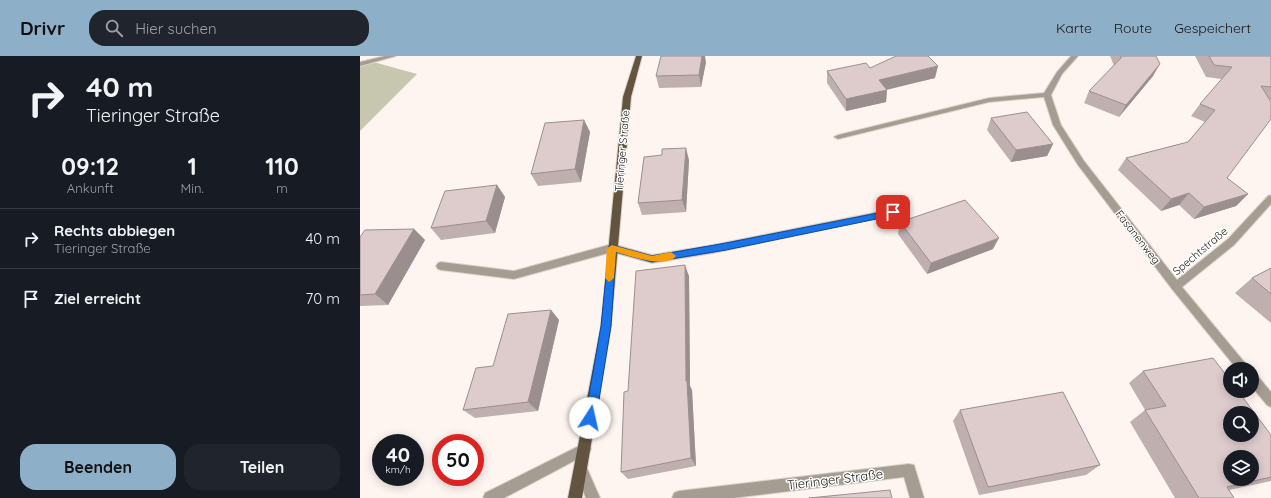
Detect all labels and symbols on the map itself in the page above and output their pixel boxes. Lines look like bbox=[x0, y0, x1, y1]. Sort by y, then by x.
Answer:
street label: Tieringer Straße bbox=[611, 110, 633, 192]
pin bbox=[876, 195, 910, 229]
street label: Fasanenweg bbox=[1113, 207, 1163, 267]
street label: Spechtstraße bbox=[1170, 224, 1230, 278]
position arrow bbox=[569, 397, 611, 439]
speed limit sign: 50 bbox=[432, 434, 484, 486]
street label: Tieringer Straße bbox=[786, 465, 884, 493]

